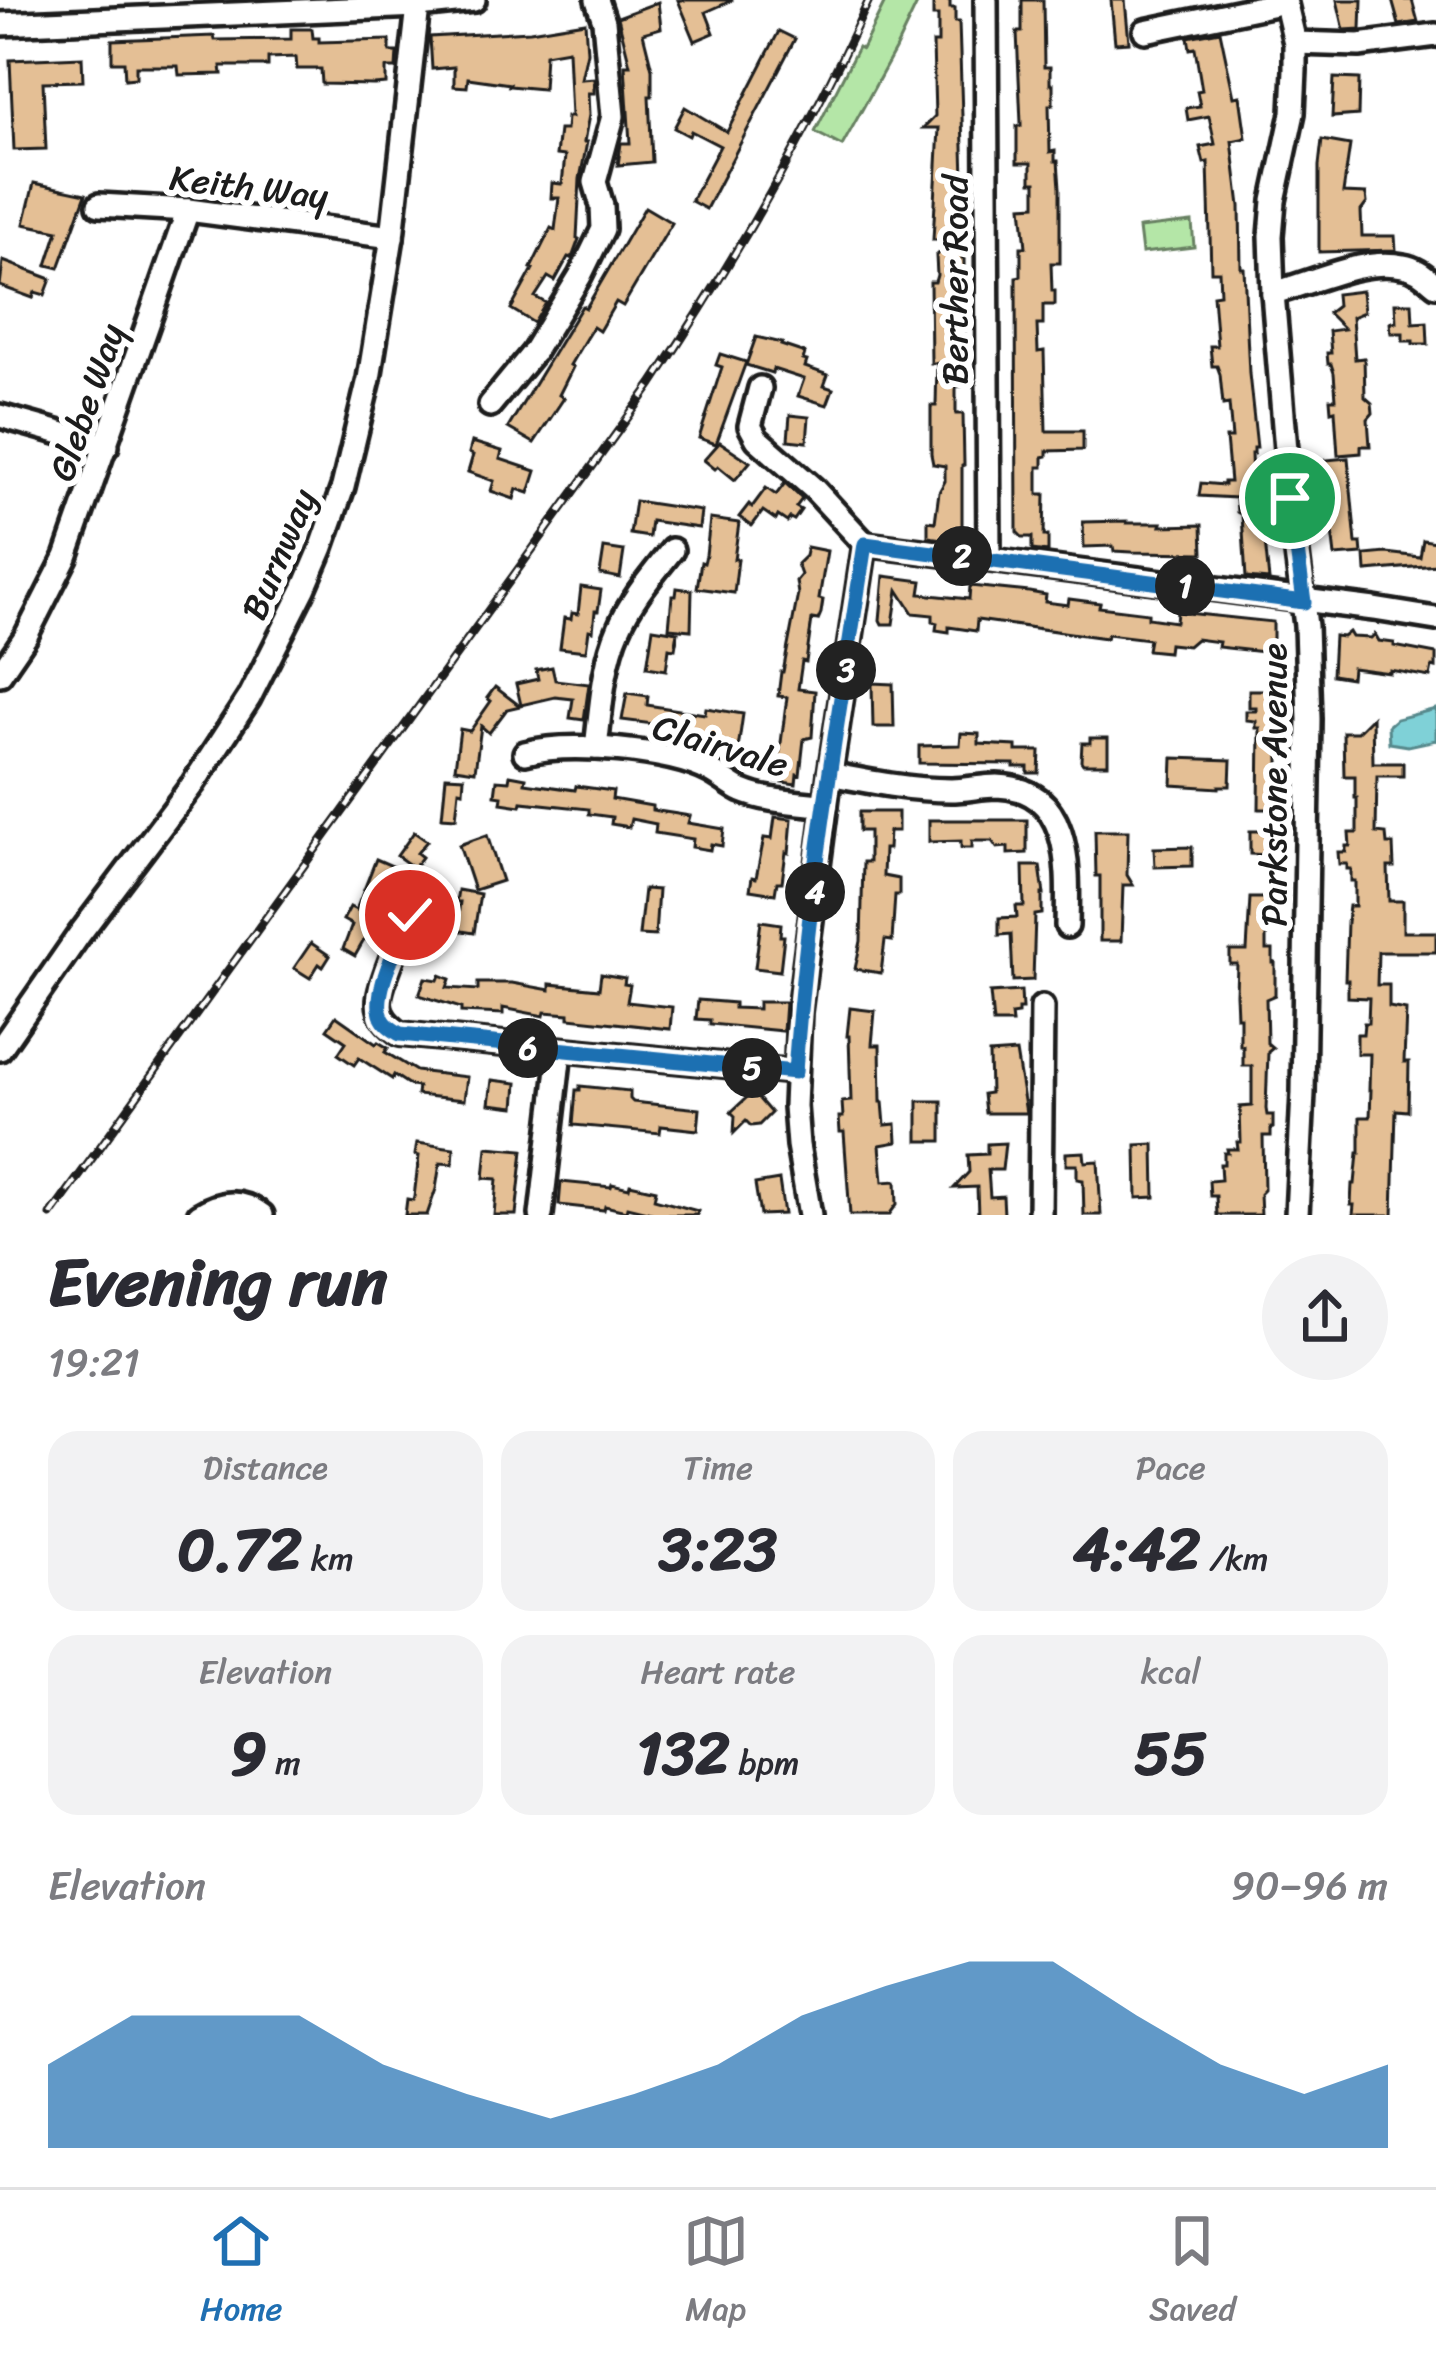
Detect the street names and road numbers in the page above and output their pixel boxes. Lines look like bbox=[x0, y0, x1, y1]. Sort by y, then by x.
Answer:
street label: Keith Way bbox=[166, 146, 332, 229]
street label: Berther Road bbox=[923, 173, 987, 385]
street label: Glebe Way bbox=[30, 314, 144, 490]
street label: Burnway bbox=[223, 478, 335, 630]
street label: Parkstone Avenue bbox=[1242, 643, 1306, 927]
street label: Clairvale bbox=[645, 695, 797, 797]

